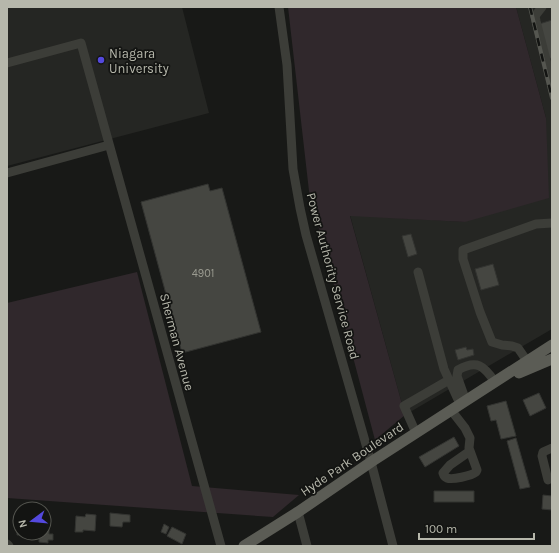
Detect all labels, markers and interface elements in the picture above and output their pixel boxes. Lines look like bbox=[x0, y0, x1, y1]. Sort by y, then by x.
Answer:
place label: Niagara University bbox=[109, 46, 169, 76]
marker: Niagara University bbox=[96, 55, 106, 65]
street label: Power Authority Service Road bbox=[303, 191, 363, 361]
house number: 4901 bbox=[192, 267, 214, 280]
street label: Sherman Avenue bbox=[157, 292, 197, 393]
street label: Hyde Park Boulevard bbox=[298, 419, 406, 499]
north arrow bbox=[12, 501, 52, 541]
scale bar bbox=[419, 515, 534, 541]
text: N bbox=[16, 518, 30, 529]
text: 100 m bbox=[425, 522, 457, 536]

